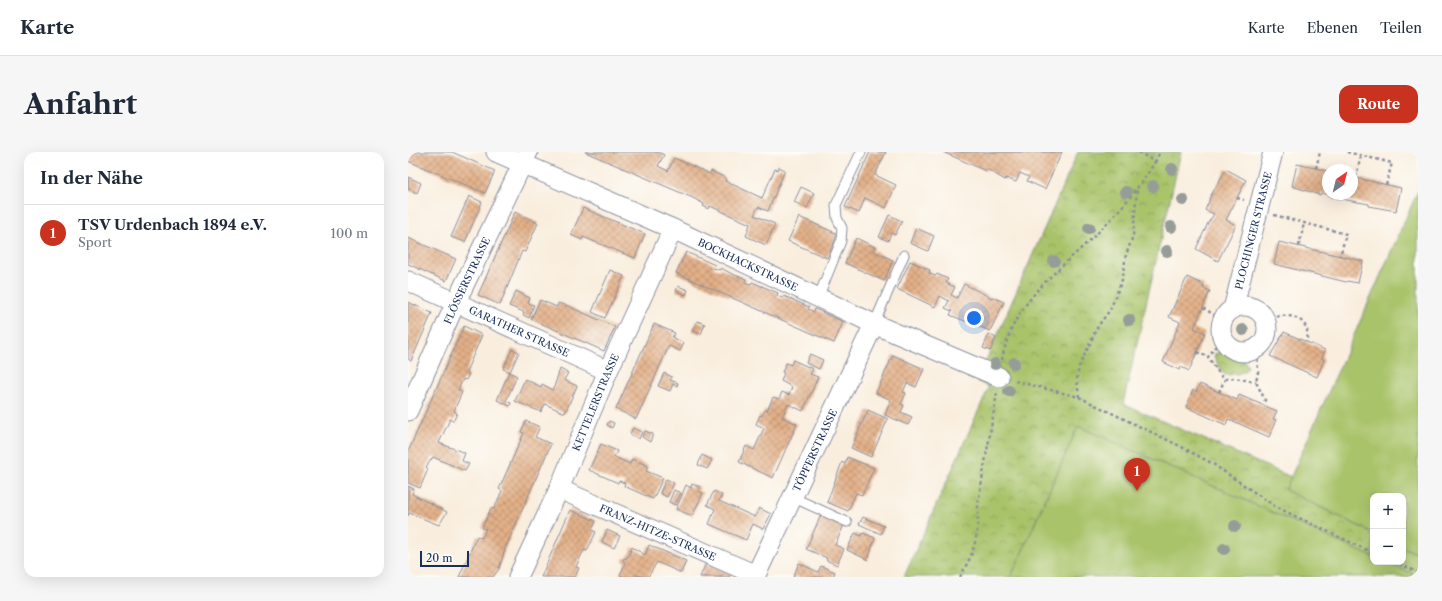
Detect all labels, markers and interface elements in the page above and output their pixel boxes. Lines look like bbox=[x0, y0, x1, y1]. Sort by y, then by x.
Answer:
text: Karte bbox=[20, 16, 74, 39]
text: Karte bbox=[1248, 19, 1285, 37]
text: Ebenen bbox=[1307, 19, 1358, 37]
text: Teilen bbox=[1380, 19, 1422, 37]
button: Route bbox=[1339, 85, 1418, 123]
text: Anfahrt bbox=[24, 87, 137, 121]
north arrow bbox=[1322, 164, 1358, 200]
text: In der Nähe bbox=[40, 168, 143, 188]
street label: PLOCHINGER STRASSE bbox=[1232, 170, 1274, 291]
text: TSV Urdenbach 1894 e.V. bbox=[78, 215, 267, 234]
text: 1 bbox=[50, 225, 56, 241]
text: 100 m bbox=[330, 225, 368, 241]
text: Sport bbox=[78, 234, 112, 250]
street label: FLÖSSERSTRASSE bbox=[441, 235, 493, 326]
street label: BOCKHACKSTRASSE bbox=[696, 235, 800, 294]
street label: GARATHER STRASSE bbox=[467, 303, 572, 359]
your location bbox=[964, 308, 984, 328]
street label: KETTELERSTRASSE bbox=[569, 351, 622, 453]
street label: TÖPFERSTRASSE bbox=[790, 407, 840, 494]
pin: 1 bbox=[1124, 458, 1150, 491]
map controls bbox=[1370, 493, 1406, 565]
button: + bbox=[1370, 493, 1406, 529]
street label: FRANZ-HITZE-STRASSE bbox=[598, 501, 718, 563]
button: − bbox=[1370, 529, 1406, 565]
scale bar bbox=[420, 549, 469, 568]
text: 20 m bbox=[426, 551, 452, 565]

